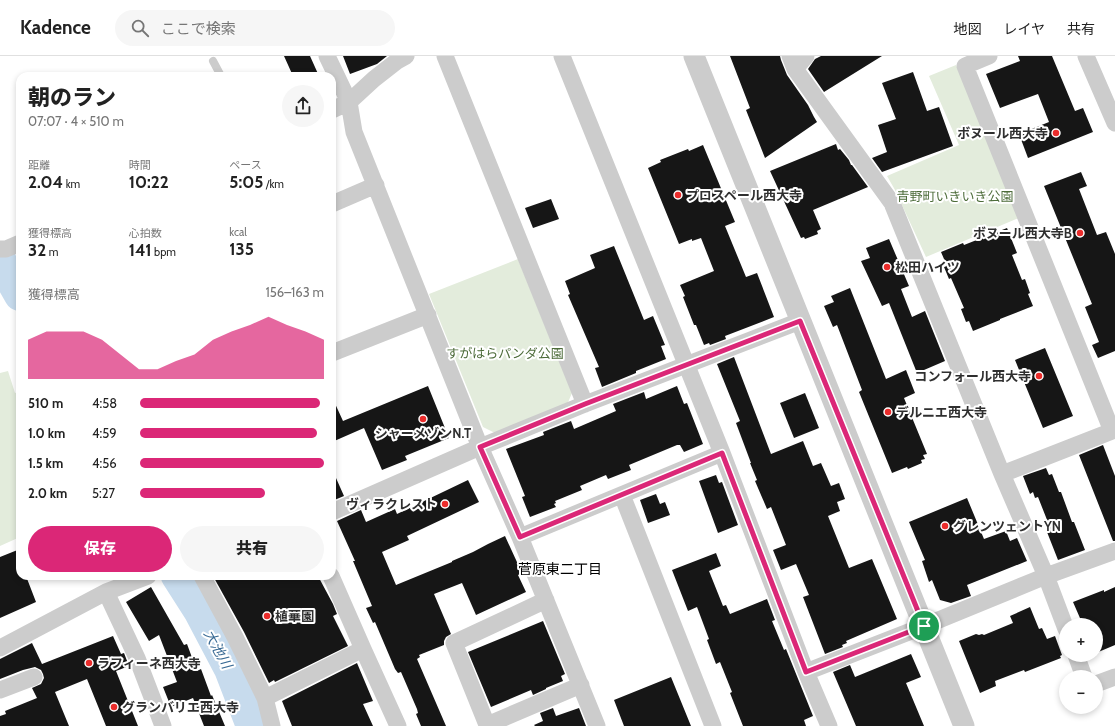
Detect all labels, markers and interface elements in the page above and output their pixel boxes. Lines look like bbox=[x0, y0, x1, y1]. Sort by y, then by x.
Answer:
search box bbox=[115, 10, 395, 46]
text: Kadence bbox=[20, 16, 91, 39]
icon: search bbox=[129, 17, 151, 39]
text: ここで検索 bbox=[161, 20, 236, 38]
text: 地図 bbox=[953, 20, 981, 38]
text: レイヤ bbox=[1003, 20, 1045, 38]
text: 共有 bbox=[1067, 20, 1095, 38]
text: 朝のラン bbox=[28, 84, 116, 111]
button: share bbox=[282, 85, 324, 127]
text: 07:07 · 4 × 510 m bbox=[28, 113, 124, 129]
place label: ボヌール西大寺 bbox=[957, 125, 1048, 141]
marker: ボヌール西大寺 bbox=[1051, 128, 1061, 138]
text: 距離 bbox=[28, 158, 50, 172]
text: 時間 bbox=[129, 158, 151, 172]
text: ペース bbox=[229, 158, 262, 172]
text: 2.04 bbox=[28, 172, 63, 192]
text: 10:22 bbox=[129, 172, 169, 192]
text: 5:05 bbox=[229, 172, 263, 192]
text: km bbox=[63, 177, 80, 191]
text: /km bbox=[263, 177, 284, 191]
place label: プロスペール西大寺 bbox=[686, 187, 802, 203]
park label: 青野町いきいき公園 bbox=[896, 188, 1014, 204]
marker: プロスペール西大寺 bbox=[673, 190, 683, 200]
text: kcal bbox=[229, 225, 247, 239]
place label: ボヌール西大寺B bbox=[973, 225, 1072, 241]
text: 獲得標高 bbox=[28, 226, 72, 240]
text: 心拍数 bbox=[129, 226, 162, 240]
marker: ボヌール西大寺B bbox=[1075, 228, 1085, 238]
text: 135 bbox=[229, 239, 254, 259]
text: 32 bbox=[28, 240, 46, 260]
text: 141 bbox=[129, 240, 152, 260]
text: m bbox=[46, 245, 58, 259]
text: bpm bbox=[152, 245, 176, 259]
place label: 松田ハイツ bbox=[895, 259, 960, 275]
marker: 松田ハイツ bbox=[882, 262, 892, 272]
text: 156–163 m bbox=[265, 284, 324, 300]
text: 獲得標高 bbox=[28, 286, 80, 302]
park label: すがはらパンダ公園 bbox=[446, 345, 564, 361]
place label: コンフォール西大寺 bbox=[914, 368, 1031, 384]
marker: コンフォール西大寺 bbox=[1034, 371, 1044, 381]
text: 510 m bbox=[28, 395, 63, 411]
text: 4:58 bbox=[92, 395, 117, 411]
place label: デルニエ西大寺 bbox=[896, 404, 987, 420]
marker: デルニエ西大寺 bbox=[883, 407, 893, 417]
marker: シャーメゾンN.T bbox=[418, 414, 428, 424]
text: 1.0 km bbox=[28, 425, 65, 441]
text: 4:59 bbox=[92, 425, 117, 441]
place label: シャーメゾンN.T bbox=[375, 425, 471, 441]
text: 1.5 km bbox=[28, 455, 63, 471]
text: 4:56 bbox=[92, 455, 117, 471]
text: 2.0 km bbox=[28, 485, 67, 501]
text: 5:27 bbox=[92, 485, 115, 501]
place label: ヴィラクレスト bbox=[346, 496, 437, 512]
marker: ヴィラクレスト bbox=[440, 499, 450, 509]
place label: グレンツェントYN bbox=[953, 518, 1061, 534]
marker: グレンツェントYN bbox=[940, 521, 950, 531]
button: 保存 bbox=[28, 526, 172, 572]
button: 共有 bbox=[180, 526, 324, 572]
district label: 菅原東二丁目 bbox=[518, 560, 602, 578]
place label: 植華園 bbox=[275, 608, 314, 624]
pin bbox=[907, 609, 941, 643]
marker: 植華園 bbox=[262, 611, 272, 621]
icon: arrive bbox=[913, 615, 935, 637]
map controls bbox=[1059, 618, 1103, 714]
button: + bbox=[1059, 618, 1103, 662]
water label: 大池川 bbox=[200, 626, 237, 673]
place label: ラフィーネ西大寺 bbox=[97, 655, 201, 671]
marker: ラフィーネ西大寺 bbox=[84, 658, 94, 668]
button: − bbox=[1059, 670, 1103, 714]
place label: グランバリエ西大寺 bbox=[122, 699, 239, 715]
marker: グランバリエ西大寺 bbox=[109, 702, 119, 712]

